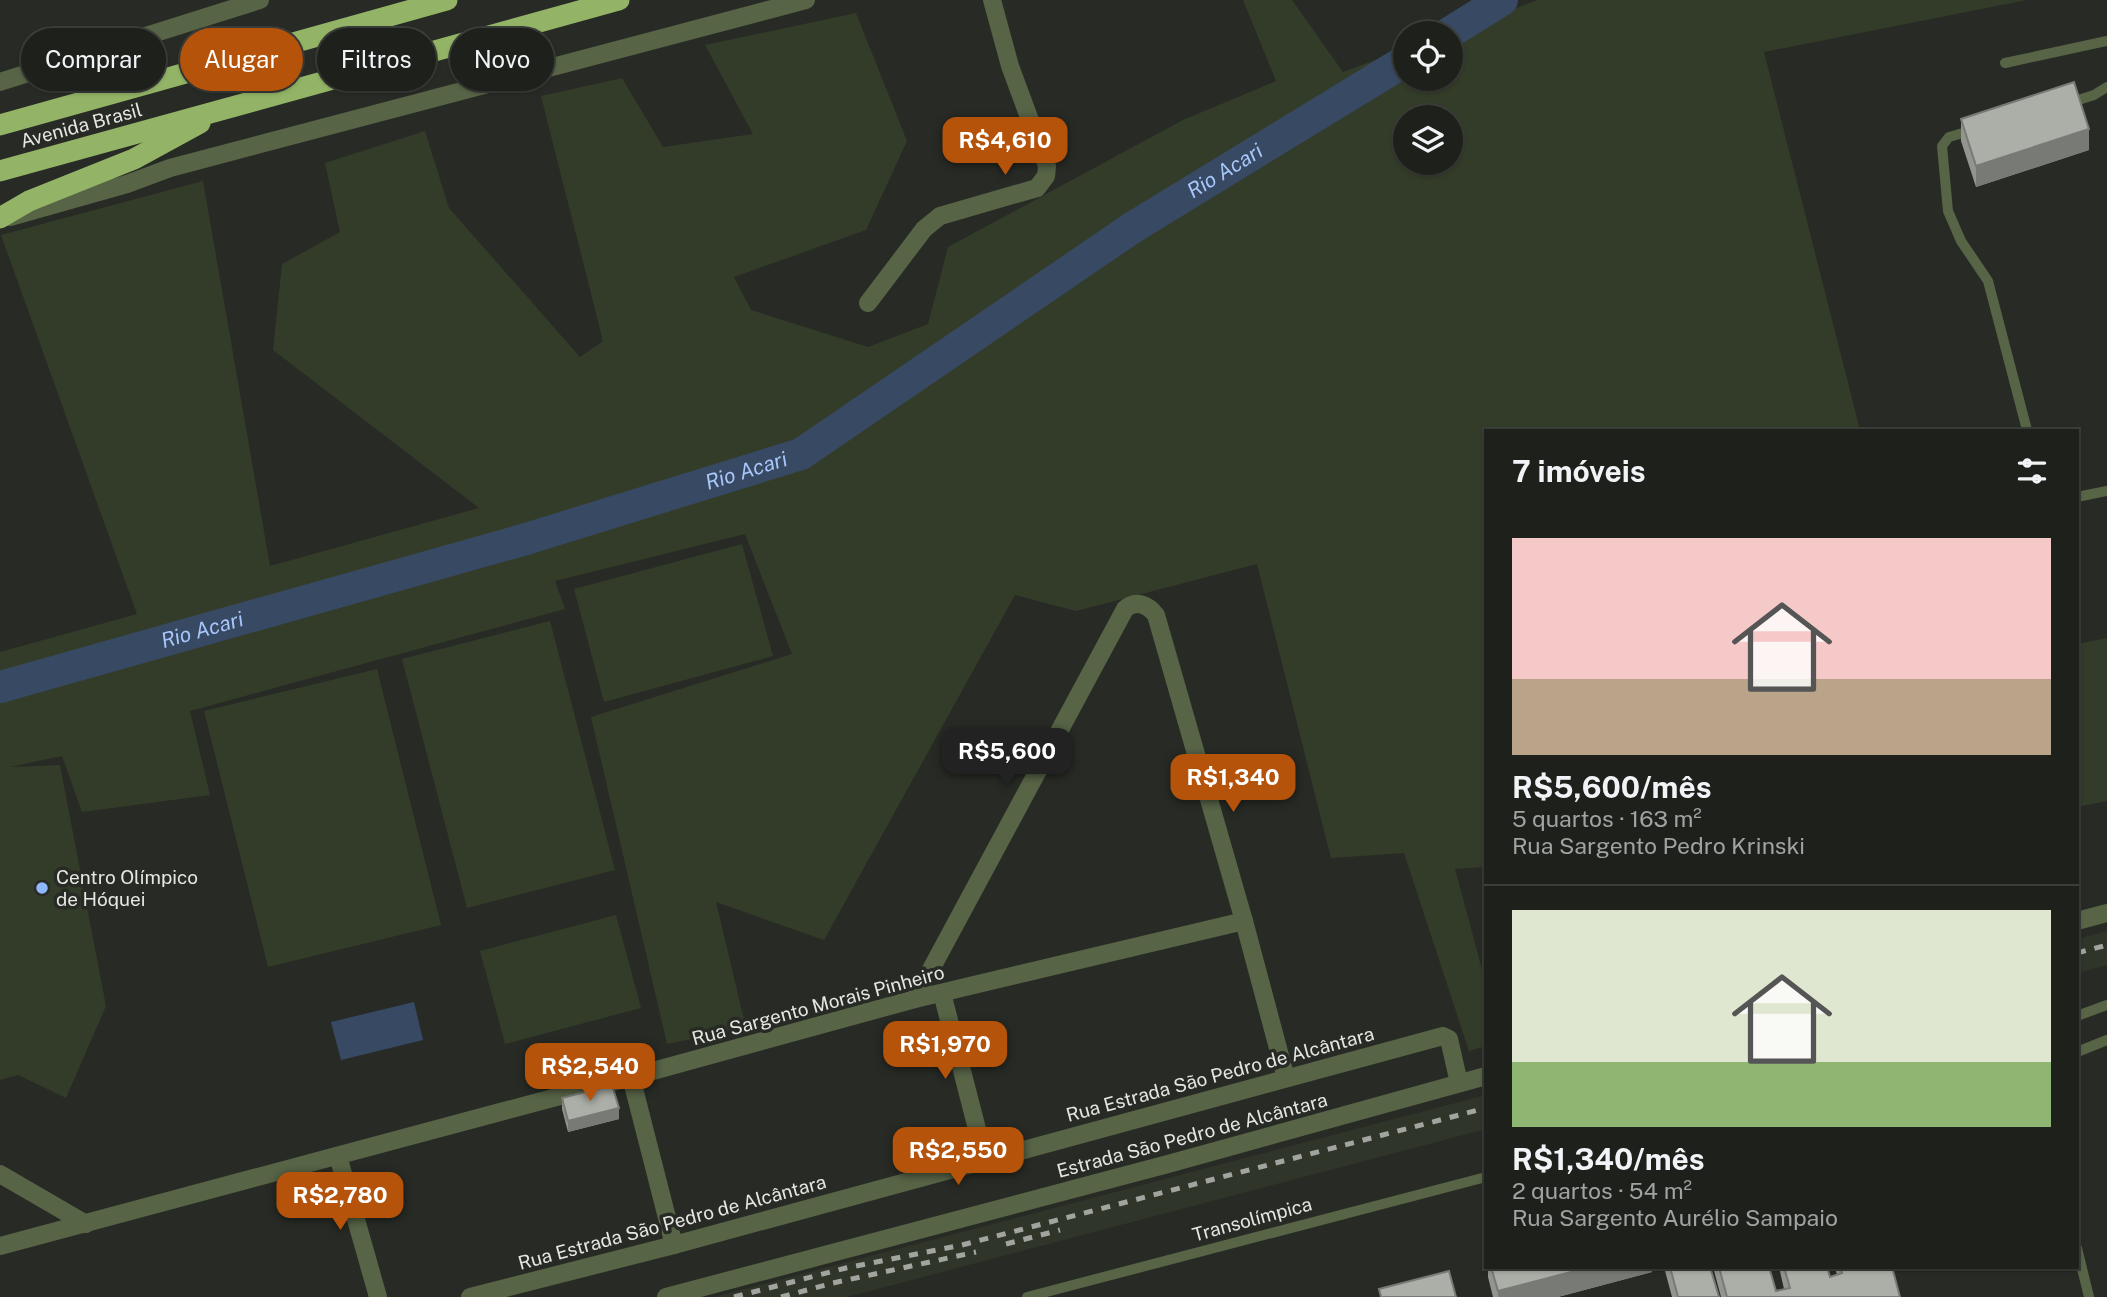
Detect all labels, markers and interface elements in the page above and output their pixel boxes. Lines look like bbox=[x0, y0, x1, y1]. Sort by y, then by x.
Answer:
map controls bbox=[1393, 21, 1463, 175]
button: locate bbox=[1393, 21, 1463, 91]
chip: Comprar bbox=[21, 28, 166, 91]
chip: Alugar bbox=[180, 28, 303, 91]
chip: Filtros bbox=[317, 28, 436, 91]
chip: Novo bbox=[450, 28, 554, 91]
street label: Avenida Brasil bbox=[18, 98, 144, 152]
button: layers bbox=[1393, 105, 1463, 175]
pin: R$4,610 bbox=[940, 118, 1070, 177]
text: R$4,610 bbox=[959, 126, 1051, 153]
water label: Rio Acari bbox=[1182, 138, 1267, 203]
water label: Rio Acari bbox=[702, 446, 790, 495]
icon: filters bbox=[2013, 452, 2051, 490]
text: 7 imóveis bbox=[1512, 453, 1646, 489]
icon: home bbox=[1719, 584, 1845, 710]
water label: Rio Acari bbox=[158, 606, 246, 653]
pin: R$5,600 bbox=[942, 728, 1072, 788]
text: R$5,600 bbox=[958, 737, 1056, 764]
pin: R$1,340 bbox=[1168, 754, 1298, 814]
text: R$1,340 bbox=[1186, 763, 1280, 790]
text: R$5,600/mês bbox=[1512, 769, 1712, 805]
text: 5 quartos · 163 m² bbox=[1512, 805, 1702, 832]
text: Rua Sargento Pedro Krinski bbox=[1512, 832, 1805, 859]
place label: Centro Olímpico de Hóquei bbox=[56, 866, 198, 910]
marker: Centro Olímpico de Hóquei bbox=[34, 880, 50, 896]
icon: home bbox=[1719, 956, 1845, 1082]
street label: Rua Sargento Morais Pinheiro bbox=[689, 961, 947, 1049]
pin: R$1,970 bbox=[880, 1021, 1010, 1081]
street label: Rua Estrada São Pedro de Alcântara bbox=[1063, 1022, 1377, 1126]
text: R$1,970 bbox=[899, 1030, 991, 1057]
pin: R$2,540 bbox=[525, 1044, 655, 1103]
text: R$2,540 bbox=[541, 1052, 639, 1079]
street label: Estrada São Pedro de Alcântara bbox=[1054, 1088, 1330, 1182]
pin: R$2,550 bbox=[893, 1128, 1023, 1187]
text: R$2,550 bbox=[909, 1136, 1007, 1163]
text: R$1,340/mês bbox=[1512, 1141, 1705, 1177]
street label: Rua Estrada São Pedro de Alcântara bbox=[515, 1170, 829, 1274]
pin: R$2,780 bbox=[275, 1172, 405, 1232]
text: 2 quartos · 54 m² bbox=[1512, 1177, 1692, 1204]
text: R$2,780 bbox=[292, 1181, 388, 1208]
street label: Transolímpica bbox=[1190, 1192, 1314, 1246]
text: Rua Sargento Aurélio Sampaio bbox=[1512, 1204, 1838, 1231]

